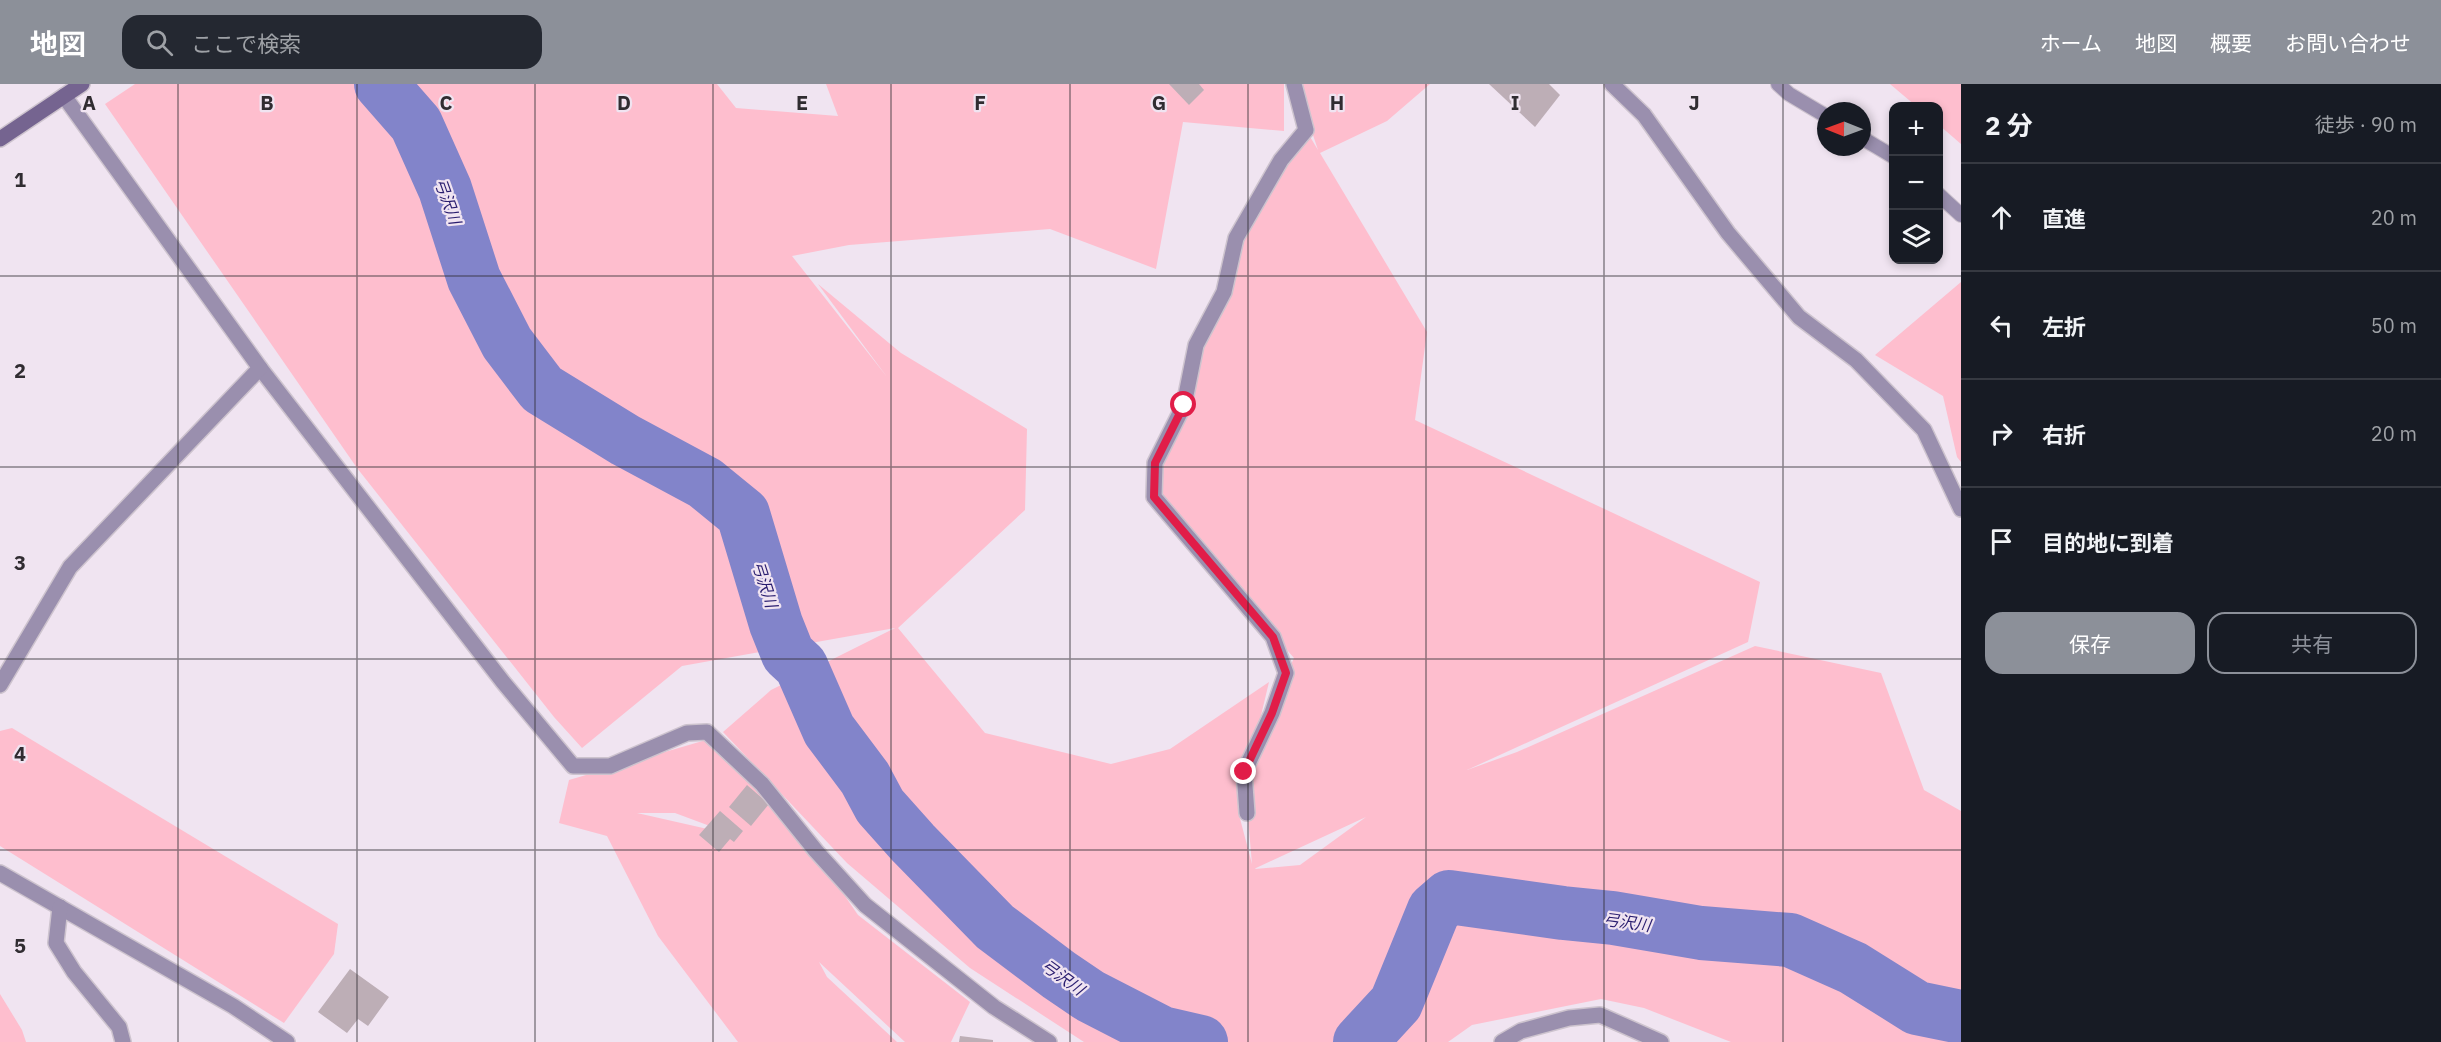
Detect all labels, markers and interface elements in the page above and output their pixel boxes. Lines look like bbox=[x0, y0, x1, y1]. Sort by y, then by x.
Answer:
search box bbox=[122, 15, 542, 69]
text: 地図 bbox=[30, 25, 86, 62]
icon: search bbox=[143, 26, 176, 59]
text: ここで検索 bbox=[191, 29, 301, 58]
text: ホーム bbox=[2040, 29, 2102, 57]
text: 地図 bbox=[2135, 29, 2177, 57]
text: 概要 bbox=[2210, 29, 2252, 57]
text: お問い合わせ bbox=[2285, 29, 2411, 57]
text: A bbox=[82, 89, 96, 116]
text: B bbox=[260, 89, 274, 116]
text: C bbox=[439, 89, 453, 116]
text: D bbox=[617, 89, 631, 116]
text: E bbox=[796, 89, 808, 116]
text: F bbox=[974, 89, 986, 116]
text: G bbox=[1152, 89, 1166, 116]
text: H bbox=[1330, 89, 1344, 116]
text: I bbox=[1511, 89, 1519, 116]
text: J bbox=[1688, 89, 1700, 116]
north arrow bbox=[1817, 102, 1871, 156]
map controls bbox=[1889, 102, 1943, 264]
button: + bbox=[1889, 102, 1943, 156]
text: 2 分 bbox=[1985, 108, 2033, 142]
text: 徒歩 · 90 m bbox=[2315, 111, 2417, 138]
button: − bbox=[1889, 156, 1943, 210]
text: 1 bbox=[14, 166, 26, 193]
water label: 弓沢川 bbox=[430, 175, 466, 229]
icon: ahead bbox=[1985, 201, 2018, 234]
text: 直進 bbox=[2042, 204, 2086, 233]
text: 20 m bbox=[2371, 204, 2417, 231]
button: layers bbox=[1889, 210, 1943, 264]
icon: left bbox=[1985, 309, 2018, 342]
text: 左折 bbox=[2042, 312, 2086, 341]
text: 50 m bbox=[2371, 312, 2417, 339]
text: 2 bbox=[14, 357, 26, 384]
route start bbox=[1170, 391, 1196, 417]
icon: right bbox=[1985, 417, 2018, 450]
text: 右折 bbox=[2042, 420, 2086, 449]
text: 20 m bbox=[2371, 420, 2417, 447]
icon: arrive bbox=[1985, 525, 2018, 558]
text: 目的地に到着 bbox=[2042, 528, 2174, 557]
text: 3 bbox=[14, 549, 26, 576]
water label: 弓沢川 bbox=[748, 558, 783, 612]
button: 保存 bbox=[1985, 612, 2195, 674]
button: 共有 bbox=[2207, 612, 2417, 674]
text: 4 bbox=[14, 740, 26, 767]
route end bbox=[1230, 758, 1256, 784]
water label: 弓沢川 bbox=[1602, 909, 1654, 936]
text: 5 bbox=[14, 932, 26, 959]
water label: 弓沢川 bbox=[1038, 955, 1090, 1000]

